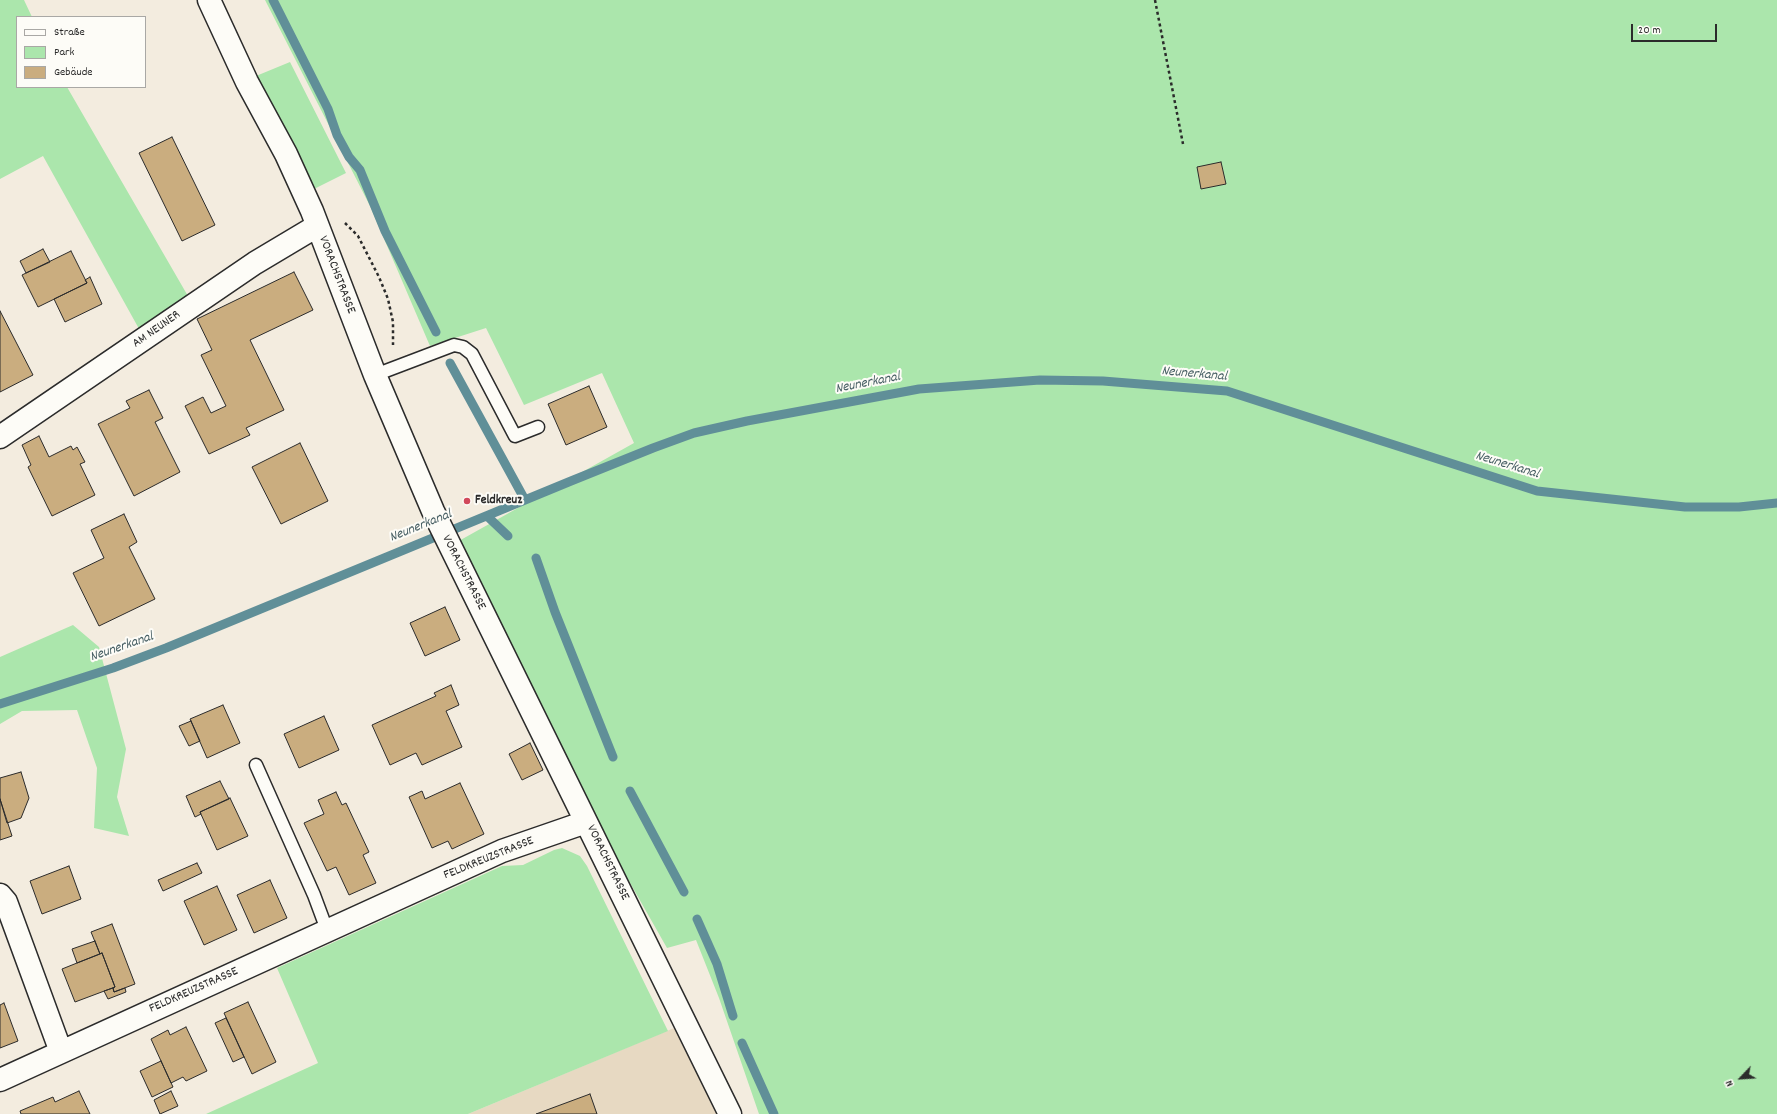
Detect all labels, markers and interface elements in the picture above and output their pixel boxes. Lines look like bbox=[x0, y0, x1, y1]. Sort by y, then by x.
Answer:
legend bbox=[16, 16, 146, 88]
scale bar bbox=[1633, 16, 1719, 42]
text: 20 m bbox=[1638, 22, 1661, 39]
text: Straße bbox=[54, 24, 85, 41]
text: Park bbox=[54, 44, 74, 61]
text: Gebäude bbox=[54, 64, 93, 81]
street label: VORACHSTRASSE bbox=[314, 234, 358, 316]
street label: AM NEUNER bbox=[130, 308, 184, 352]
water label: Neunerkanal bbox=[1161, 364, 1227, 386]
water label: Neunerkanal bbox=[834, 369, 902, 399]
water label: Neunerkanal bbox=[1473, 448, 1541, 484]
place label: Feldkreuz bbox=[475, 493, 522, 509]
marker: Feldkreuz bbox=[462, 496, 472, 506]
water label: Neunerkanal bbox=[387, 507, 455, 547]
street label: VORACHSTRASSE bbox=[437, 533, 489, 613]
water label: Neunerkanal bbox=[88, 629, 156, 667]
street label: VORACHSTRASSE bbox=[582, 823, 632, 903]
street label: FELDKREUZSTRASSE bbox=[442, 834, 536, 884]
street label: FELDKREUZSTRASSE bbox=[147, 964, 241, 1018]
north arrow bbox=[1721, 1058, 1761, 1098]
text: N bbox=[1722, 1077, 1739, 1089]

